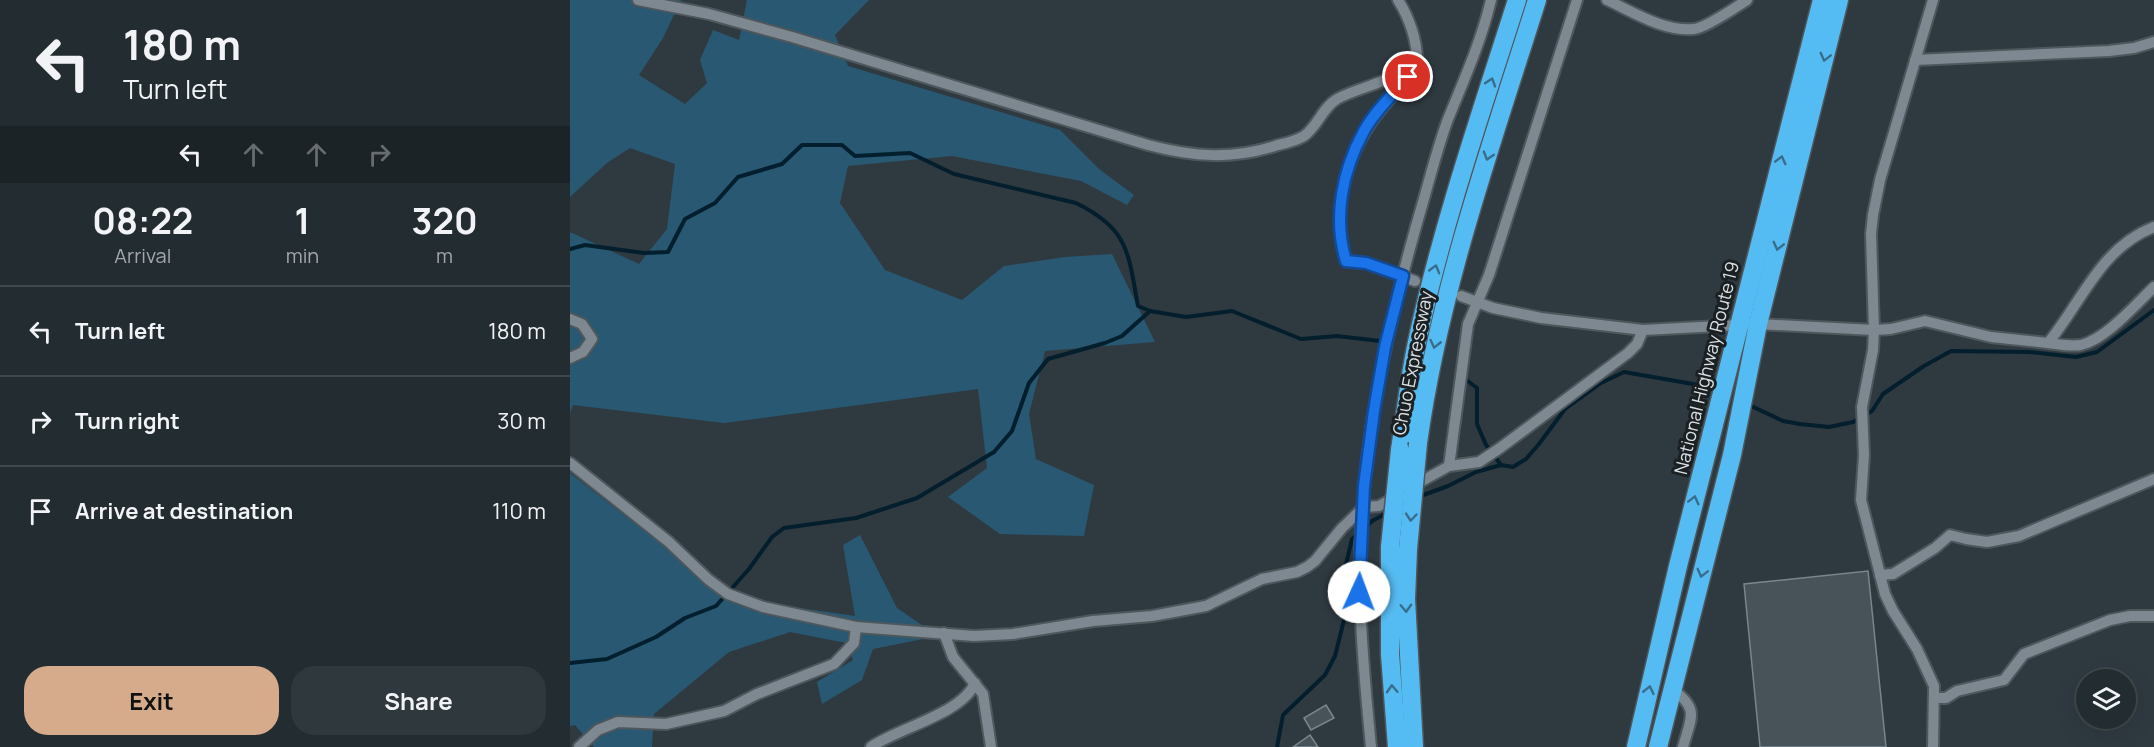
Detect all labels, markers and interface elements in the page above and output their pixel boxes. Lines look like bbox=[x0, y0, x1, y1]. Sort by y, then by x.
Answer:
text: 180 m bbox=[123, 15, 241, 73]
icon: left bbox=[24, 24, 102, 102]
pin bbox=[1382, 51, 1433, 102]
one-way arrow bbox=[1820, 52, 1833, 62]
icon: arrive bbox=[1391, 60, 1424, 93]
text: Turn left bbox=[123, 70, 227, 107]
one-way arrow bbox=[1484, 77, 1496, 88]
icon: left bbox=[174, 138, 207, 171]
icon: ahead bbox=[237, 138, 270, 171]
icon: ahead bbox=[300, 138, 333, 171]
icon: right bbox=[363, 138, 396, 171]
one-way arrow bbox=[1482, 150, 1495, 161]
one-way arrow bbox=[1773, 155, 1786, 165]
text: 08:22 bbox=[92, 196, 193, 245]
text: 1 bbox=[295, 196, 310, 245]
text: 320 bbox=[412, 196, 478, 245]
one-way arrow bbox=[1773, 240, 1785, 251]
text: Arrival bbox=[114, 242, 171, 269]
text: min bbox=[286, 242, 319, 269]
text: m bbox=[436, 242, 453, 269]
street label: National Highway Route 19 bbox=[1668, 259, 1744, 477]
one-way arrow bbox=[1428, 264, 1440, 275]
street label: Chuo Expressway bbox=[1386, 288, 1438, 437]
icon: left bbox=[24, 315, 57, 348]
text: Turn left bbox=[75, 316, 165, 346]
text: 180 m bbox=[488, 316, 546, 346]
one-way arrow bbox=[1429, 338, 1442, 348]
icon: right bbox=[24, 405, 57, 438]
text: Turn right bbox=[75, 406, 180, 436]
text: 30 m bbox=[497, 406, 546, 436]
icon: arrive bbox=[24, 495, 57, 528]
text: Arrive at destination bbox=[75, 496, 293, 526]
text: 110 m bbox=[492, 496, 546, 526]
one-way arrow bbox=[1687, 496, 1700, 506]
one-way arrow bbox=[1405, 513, 1418, 522]
position arrow bbox=[1327, 560, 1391, 624]
one-way arrow bbox=[1696, 567, 1709, 577]
one-way arrow bbox=[1400, 603, 1413, 612]
button: Exit bbox=[24, 666, 279, 735]
button: Share bbox=[291, 666, 546, 735]
map controls bbox=[2076, 669, 2136, 729]
button: layers bbox=[2076, 669, 2136, 729]
one-way arrow bbox=[1385, 684, 1398, 693]
one-way arrow bbox=[1641, 685, 1654, 695]

